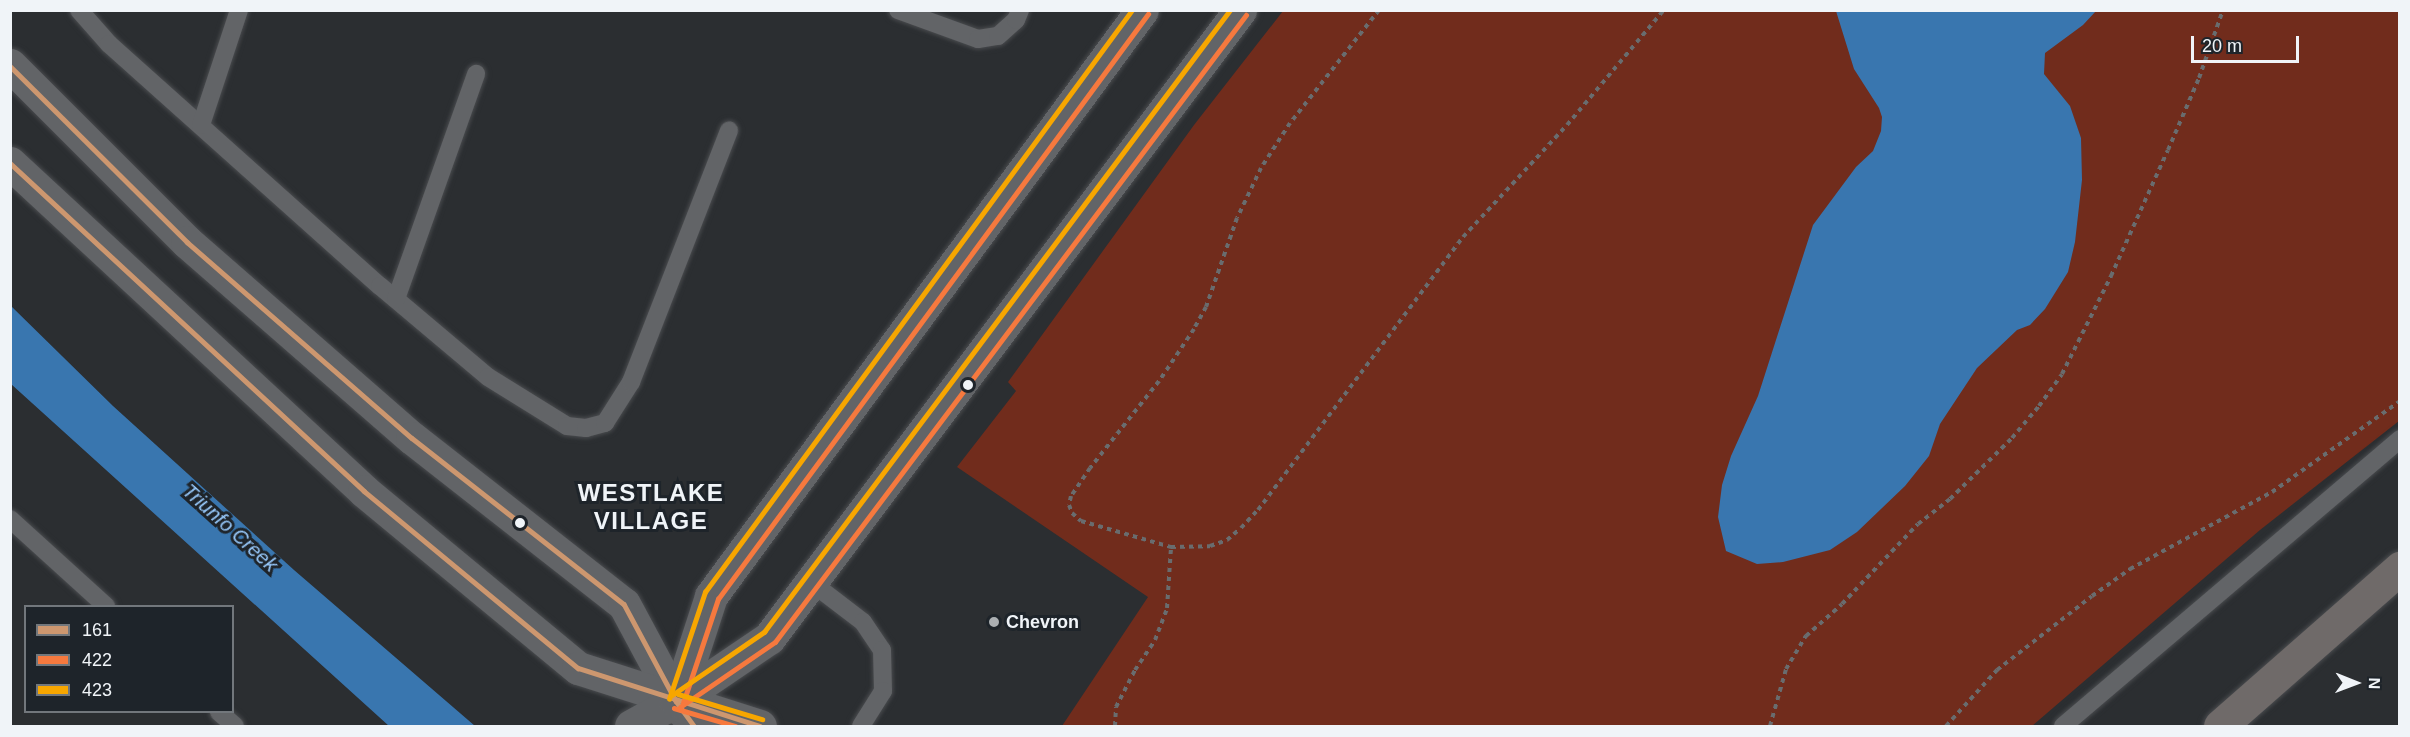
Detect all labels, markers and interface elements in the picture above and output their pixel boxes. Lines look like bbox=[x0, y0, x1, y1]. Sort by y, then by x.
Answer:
scale bar bbox=[2194, 24, 2302, 62]
text: 20 m bbox=[2202, 36, 2242, 56]
unlabelled marker bbox=[962, 379, 974, 391]
water label: Triunfo Creek bbox=[178, 479, 282, 577]
district label: WESTLAKE VILLAGE bbox=[578, 479, 724, 535]
unlabelled marker bbox=[514, 517, 526, 529]
legend bbox=[24, 605, 234, 713]
place label: Chevron bbox=[1006, 611, 1079, 633]
marker: Chevron bbox=[987, 615, 1001, 629]
text: 161 bbox=[82, 620, 112, 640]
text: 422 bbox=[82, 650, 112, 670]
north arrow bbox=[2326, 653, 2386, 713]
text: N bbox=[2366, 677, 2383, 689]
text: 423 bbox=[82, 680, 112, 700]

